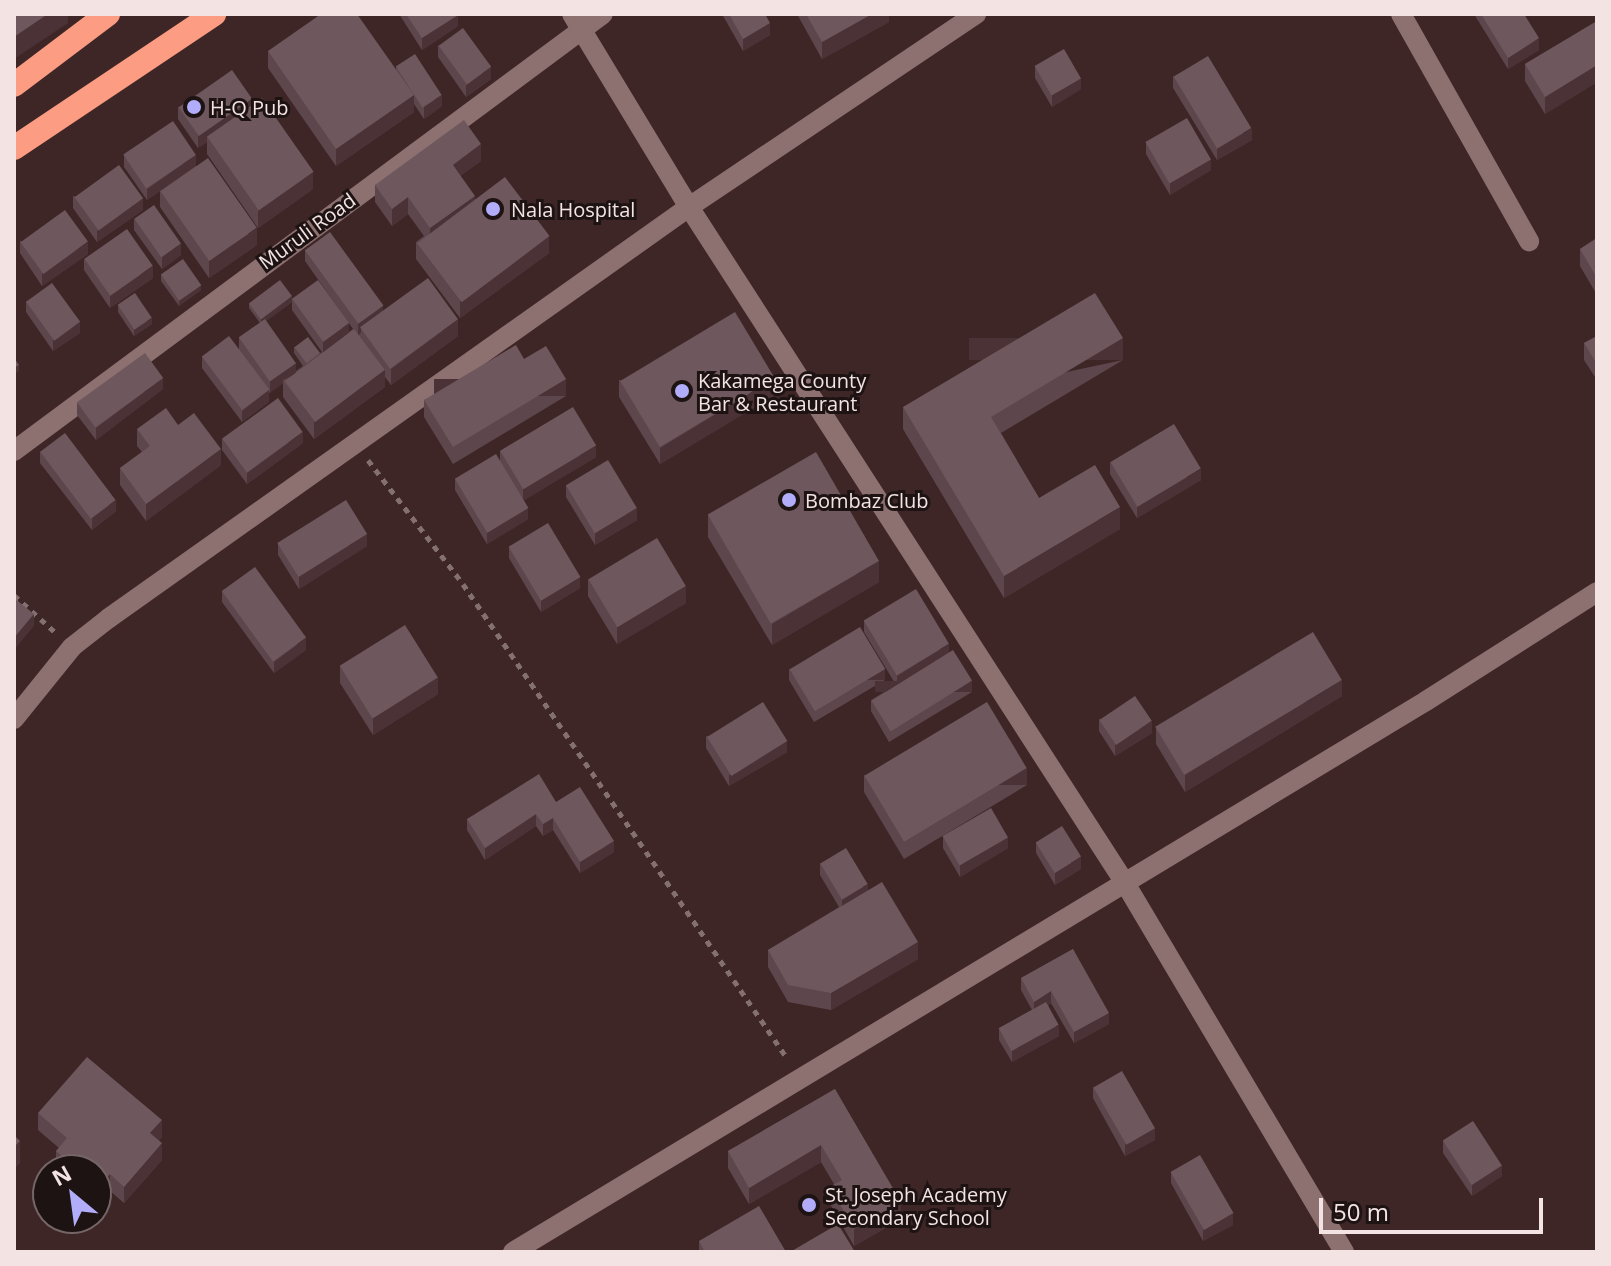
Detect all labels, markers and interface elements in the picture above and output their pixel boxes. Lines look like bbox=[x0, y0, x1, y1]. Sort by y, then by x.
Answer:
place label: H-Q Pub bbox=[210, 95, 288, 119]
marker: H-Q Pub bbox=[185, 98, 203, 116]
street label: Muruli Road bbox=[254, 188, 360, 274]
place label: Nala Hospital bbox=[511, 197, 635, 221]
marker: Nala Hospital bbox=[482, 198, 504, 220]
place label: Kakamega County Bar & Restaurant bbox=[698, 368, 866, 415]
marker: Kakamega County Bar & Restaurant bbox=[673, 382, 691, 400]
place label: Bombaz Club bbox=[805, 488, 929, 512]
marker: Bombaz Club bbox=[780, 491, 798, 509]
north arrow bbox=[32, 1154, 112, 1234]
text: N bbox=[46, 1157, 76, 1192]
place label: St. Joseph Academy Secondary School bbox=[825, 1182, 1007, 1229]
scale bar bbox=[1323, 1182, 1547, 1232]
text: 50 m bbox=[1333, 1195, 1389, 1228]
marker: St. Joseph Academy Secondary School bbox=[800, 1196, 818, 1214]

